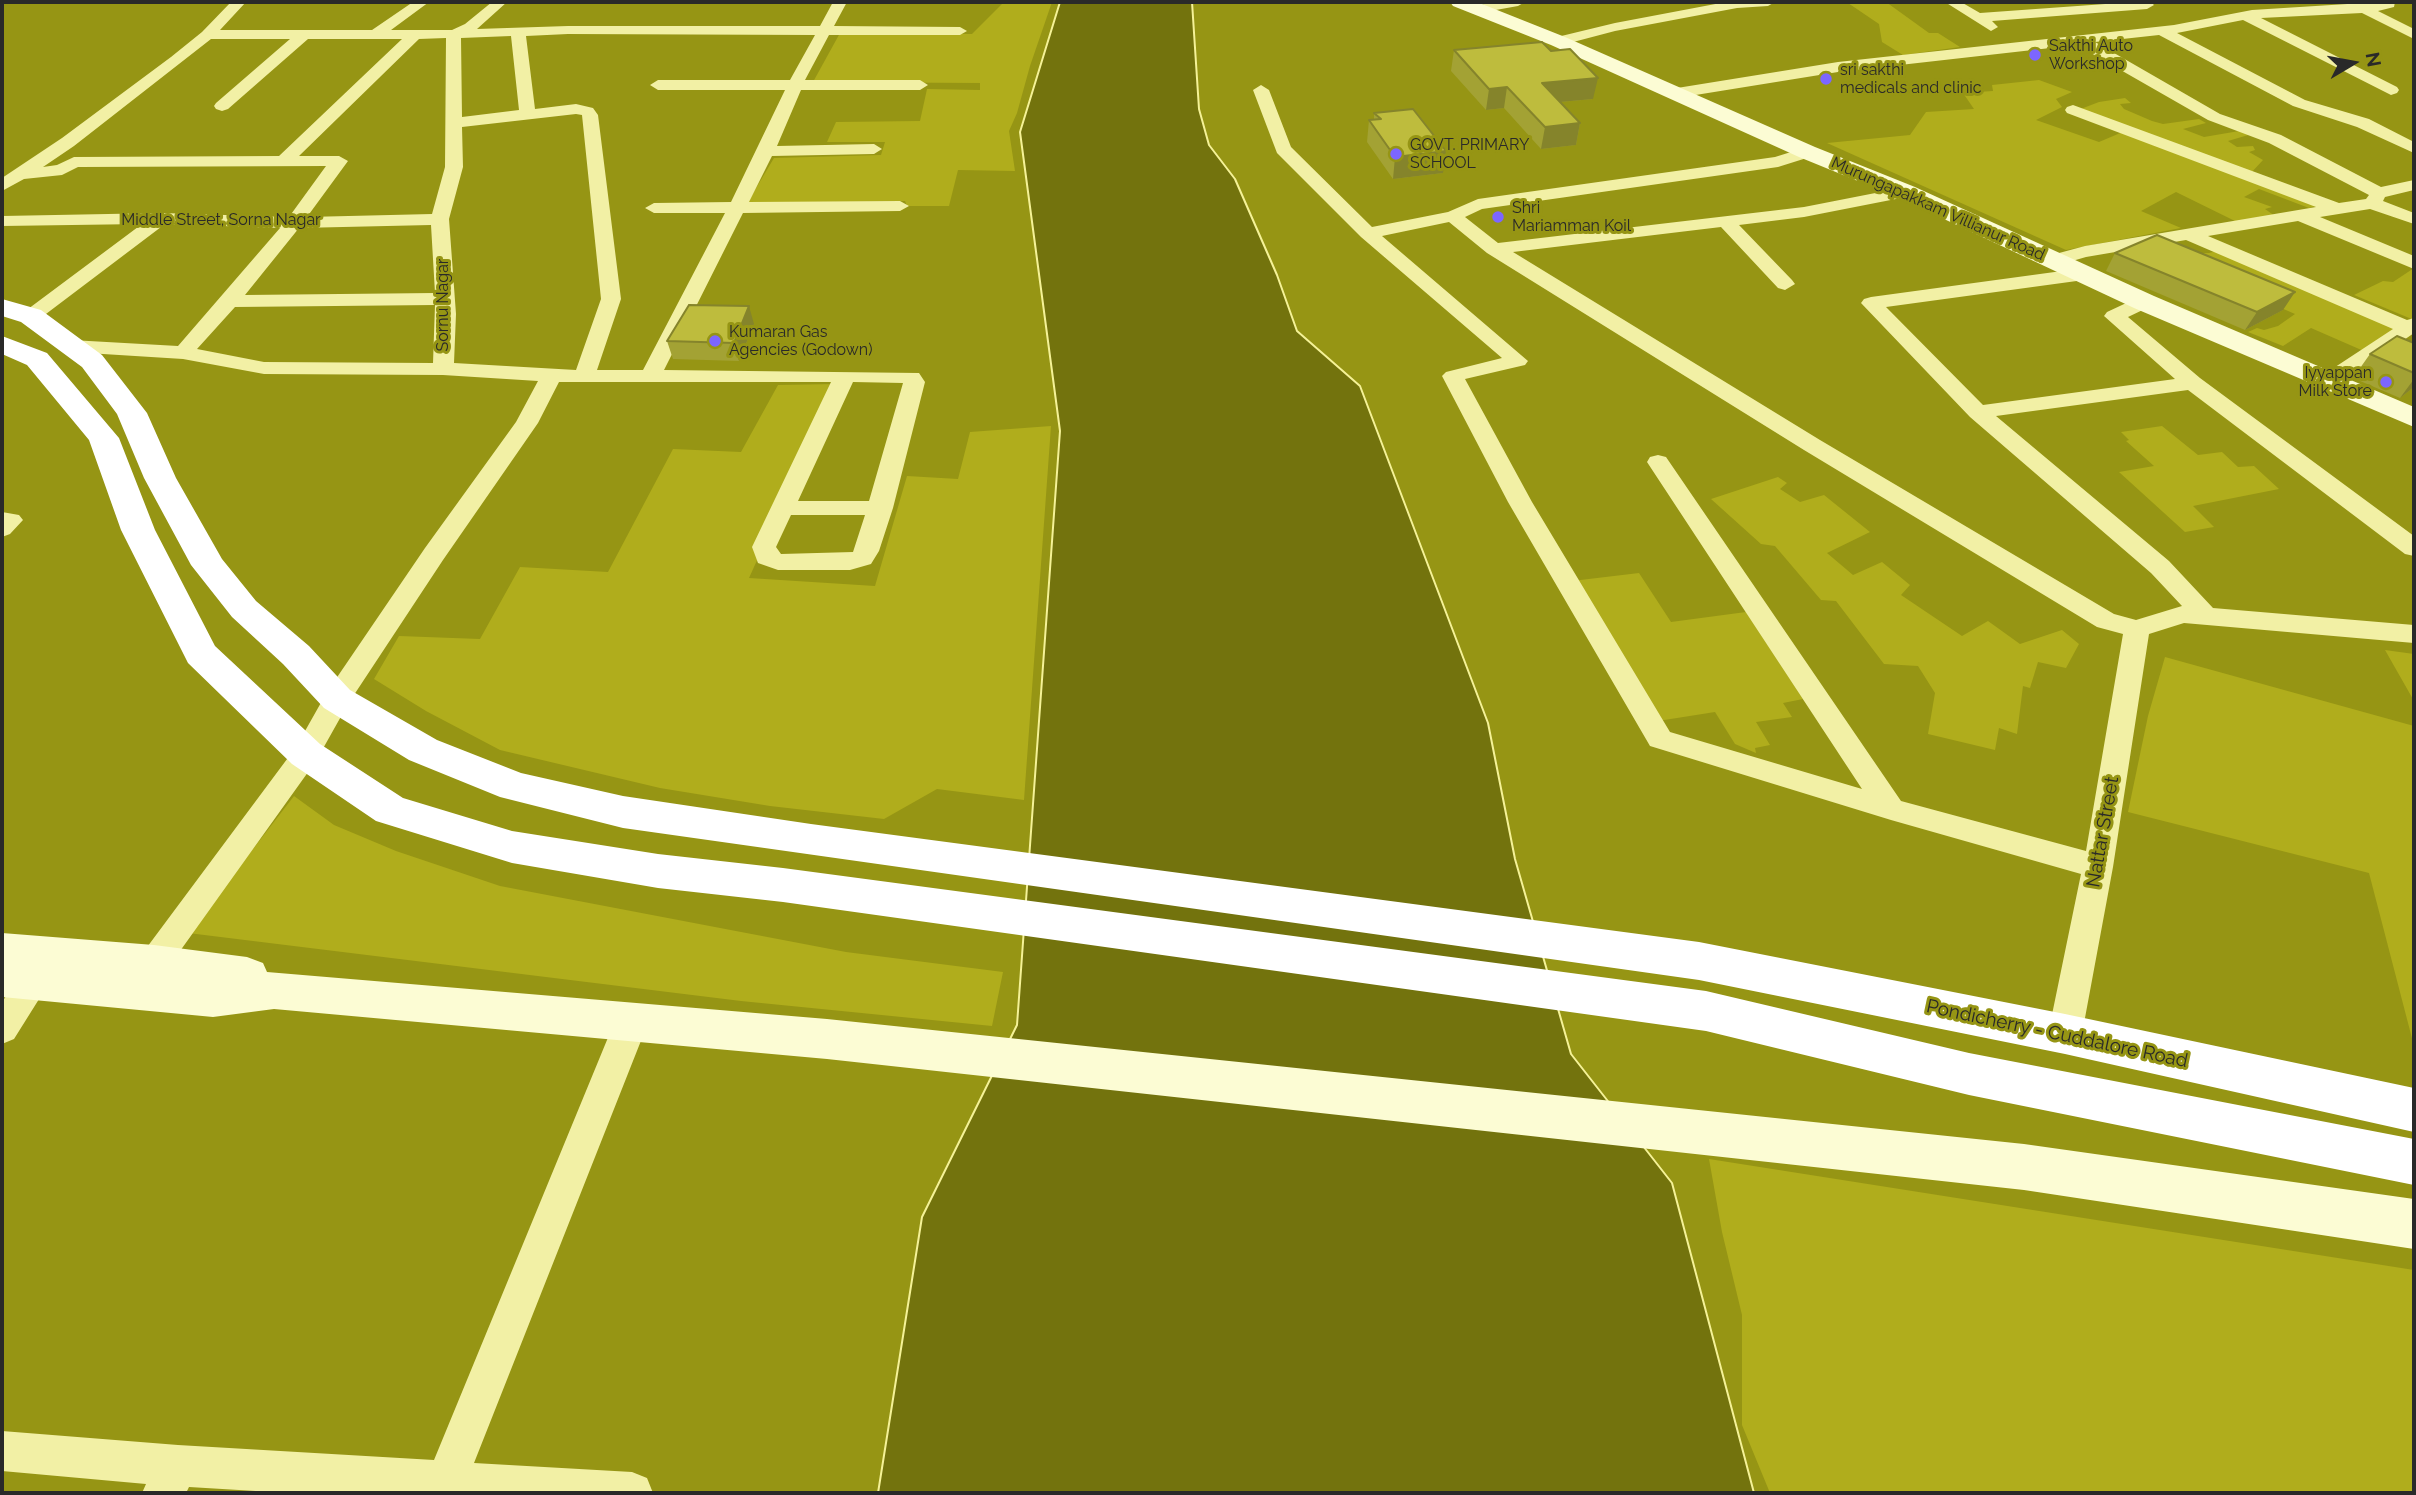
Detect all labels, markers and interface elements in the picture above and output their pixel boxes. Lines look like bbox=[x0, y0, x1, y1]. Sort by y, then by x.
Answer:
north arrow bbox=[2318, 28, 2388, 98]
place label: Sakthi Auto Workshop bbox=[2049, 36, 2133, 74]
marker: Sakthi Auto Workshop bbox=[2027, 47, 2043, 63]
text: N bbox=[2362, 50, 2386, 68]
place label: sri sakthi medicals and clinic bbox=[1840, 60, 1982, 98]
marker: sri sakthi medicals and clinic bbox=[1818, 71, 1834, 87]
place label: GOVT. PRIMARY SCHOOL bbox=[1410, 135, 1529, 173]
marker: GOVT. PRIMARY SCHOOL bbox=[1388, 146, 1404, 162]
street label: Murungapakkam Villianur Road bbox=[1828, 153, 2048, 265]
place label: Shri Mariamman Koil bbox=[1512, 198, 1631, 236]
marker: Shri Mariamman Koil bbox=[1490, 209, 1506, 225]
street label: Middle Street, Sorna Nagar bbox=[121, 210, 321, 230]
street label: Sornu Nagar bbox=[433, 259, 453, 351]
place label: Kumaran Gas Agencies (Godown) bbox=[729, 322, 872, 360]
marker: Kumaran Gas Agencies (Godown) bbox=[707, 333, 723, 349]
place label: Iyyappan Milk Store bbox=[2299, 363, 2372, 401]
marker: Iyyappan Milk Store bbox=[2378, 374, 2394, 390]
street label: Nattar Street bbox=[2082, 775, 2124, 889]
street label: Pondicherry - Cuddalore Road bbox=[1924, 995, 2190, 1073]

